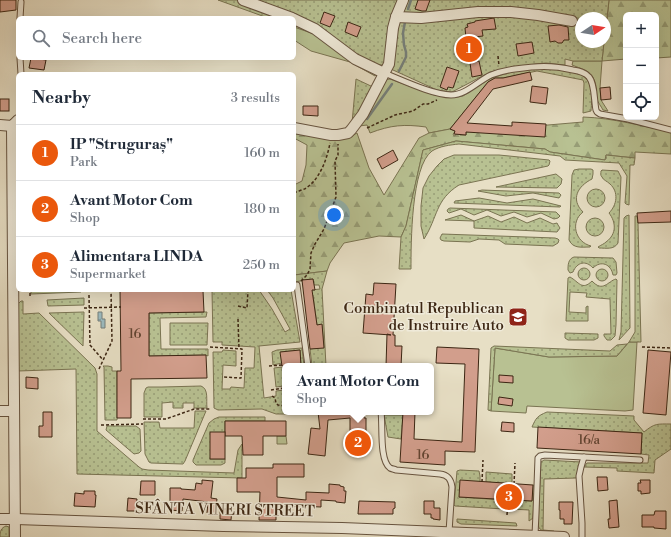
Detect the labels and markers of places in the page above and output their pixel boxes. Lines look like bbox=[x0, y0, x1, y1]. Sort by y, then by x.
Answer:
pin: 1 bbox=[456, 34, 482, 64]
place label: Combinatul Republican de Instruire Auto bbox=[344, 299, 504, 335]
school or university icon: Combinatul Republican de Instruire Auto bbox=[507, 306, 529, 328]
pin: 2 bbox=[345, 428, 371, 458]
pin: 3 bbox=[496, 482, 522, 512]

